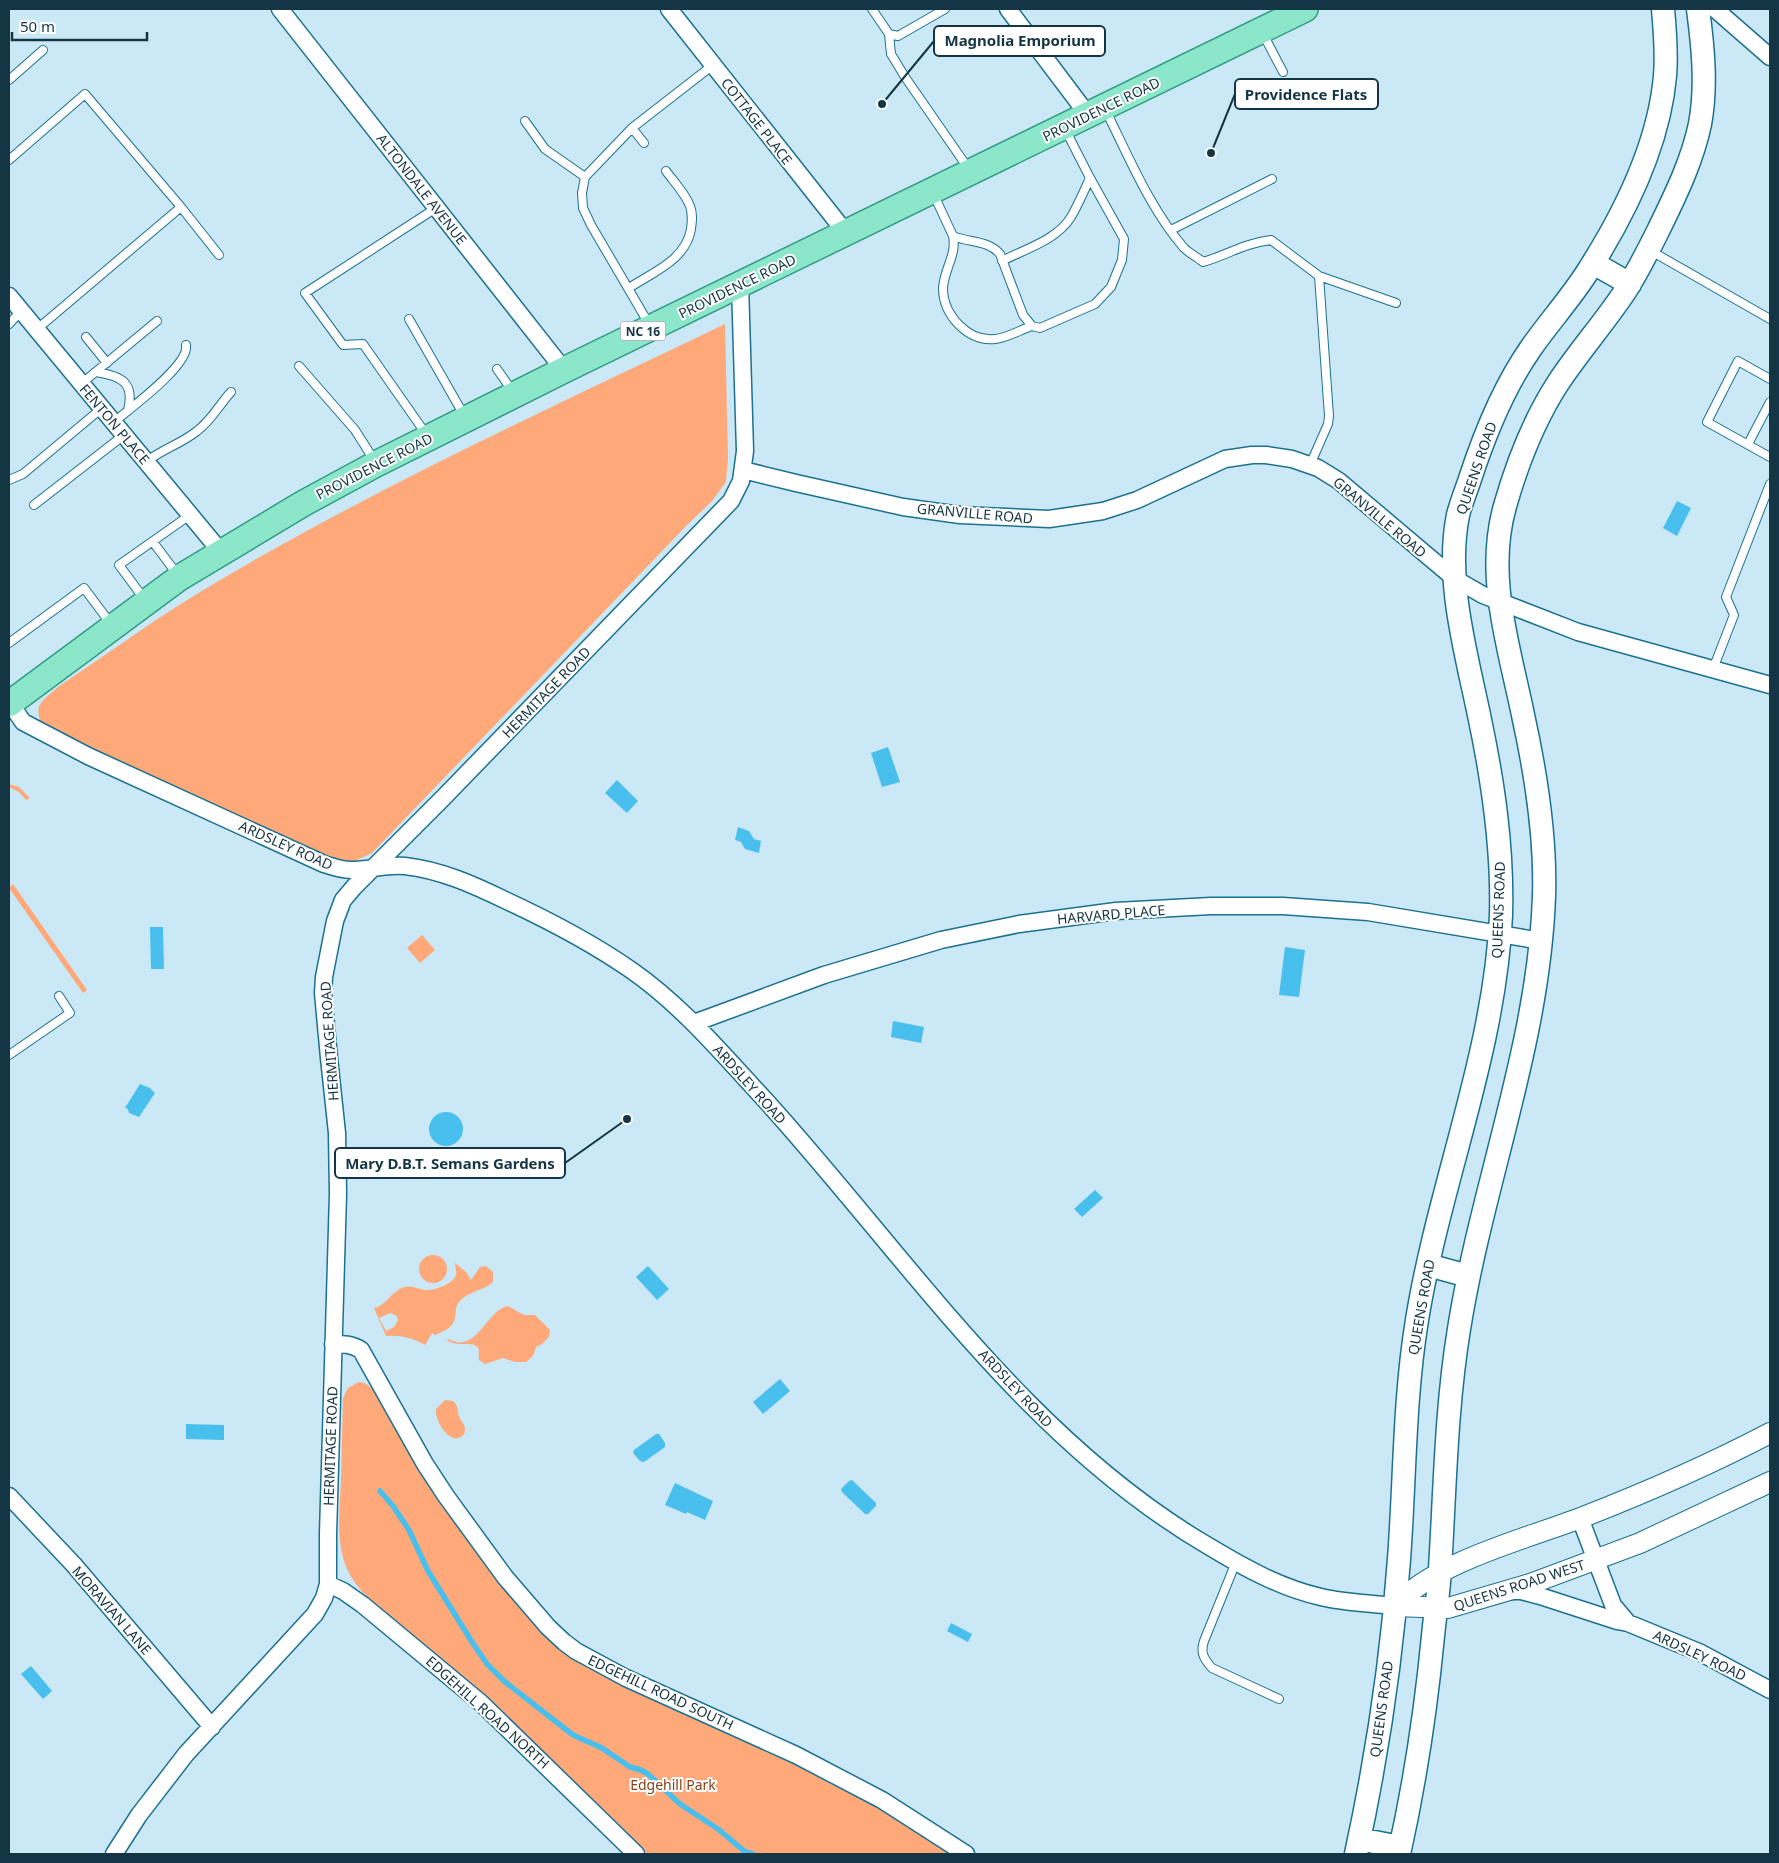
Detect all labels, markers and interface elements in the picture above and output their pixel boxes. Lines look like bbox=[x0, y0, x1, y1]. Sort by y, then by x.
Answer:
scale bar bbox=[12, 10, 148, 42]
text: 50 m bbox=[20, 16, 55, 36]
callout: Magnolia Emporium bbox=[934, 26, 1105, 56]
text: Magnolia Emporium bbox=[944, 30, 1096, 50]
street label: PROVIDENCE ROAD bbox=[1039, 72, 1163, 146]
street label: COTTAGE PLACE bbox=[717, 74, 797, 168]
callout: Providence Flats bbox=[1235, 79, 1378, 109]
text: Providence Flats bbox=[1245, 84, 1367, 104]
street label: ALTONDALE AVENUE bbox=[373, 130, 471, 248]
street label: PROVIDENCE ROAD bbox=[675, 249, 799, 323]
road number: NC 16 bbox=[620, 322, 666, 341]
street label: FENTON PLACE bbox=[76, 380, 154, 468]
street label: QUEENS ROAD bbox=[1451, 419, 1501, 517]
street label: PROVIDENCE ROAD bbox=[312, 428, 436, 504]
street label: GRANVILLE ROAD bbox=[1329, 472, 1431, 562]
street label: GRANVILLE ROAD bbox=[916, 498, 1034, 528]
street label: HERMITAGE ROAD bbox=[498, 642, 594, 742]
street label: ARDSLEY ROAD bbox=[236, 816, 336, 874]
street label: QUEENS ROAD bbox=[1487, 861, 1509, 959]
street label: HARVARD PLACE bbox=[1056, 900, 1166, 928]
street label: HERMITAGE ROAD bbox=[315, 981, 343, 1101]
street label: ARDSLEY ROAD bbox=[709, 1040, 791, 1128]
callout: Mary D.B.T. Semans Gardens bbox=[335, 1148, 565, 1178]
text: Mary D.B.T. Semans Gardens bbox=[345, 1153, 555, 1173]
street label: QUEENS ROAD bbox=[1403, 1257, 1439, 1357]
street label: ARDSLEY ROAD bbox=[975, 1345, 1057, 1431]
street label: HERMITAGE ROAD bbox=[318, 1386, 342, 1506]
street label: QUEENS ROAD WEST bbox=[1451, 1555, 1587, 1615]
street label: MORAVIAN LANE bbox=[68, 1562, 156, 1658]
street label: ARDSLEY ROAD bbox=[1650, 1625, 1750, 1685]
street label: EDGEHILL ROAD SOUTH bbox=[585, 1650, 737, 1734]
street label: EDGEHILL ROAD NORTH bbox=[422, 1651, 554, 1773]
street label: QUEENS ROAD bbox=[1365, 1660, 1397, 1758]
park label: Edgehill Park bbox=[630, 1775, 716, 1794]

